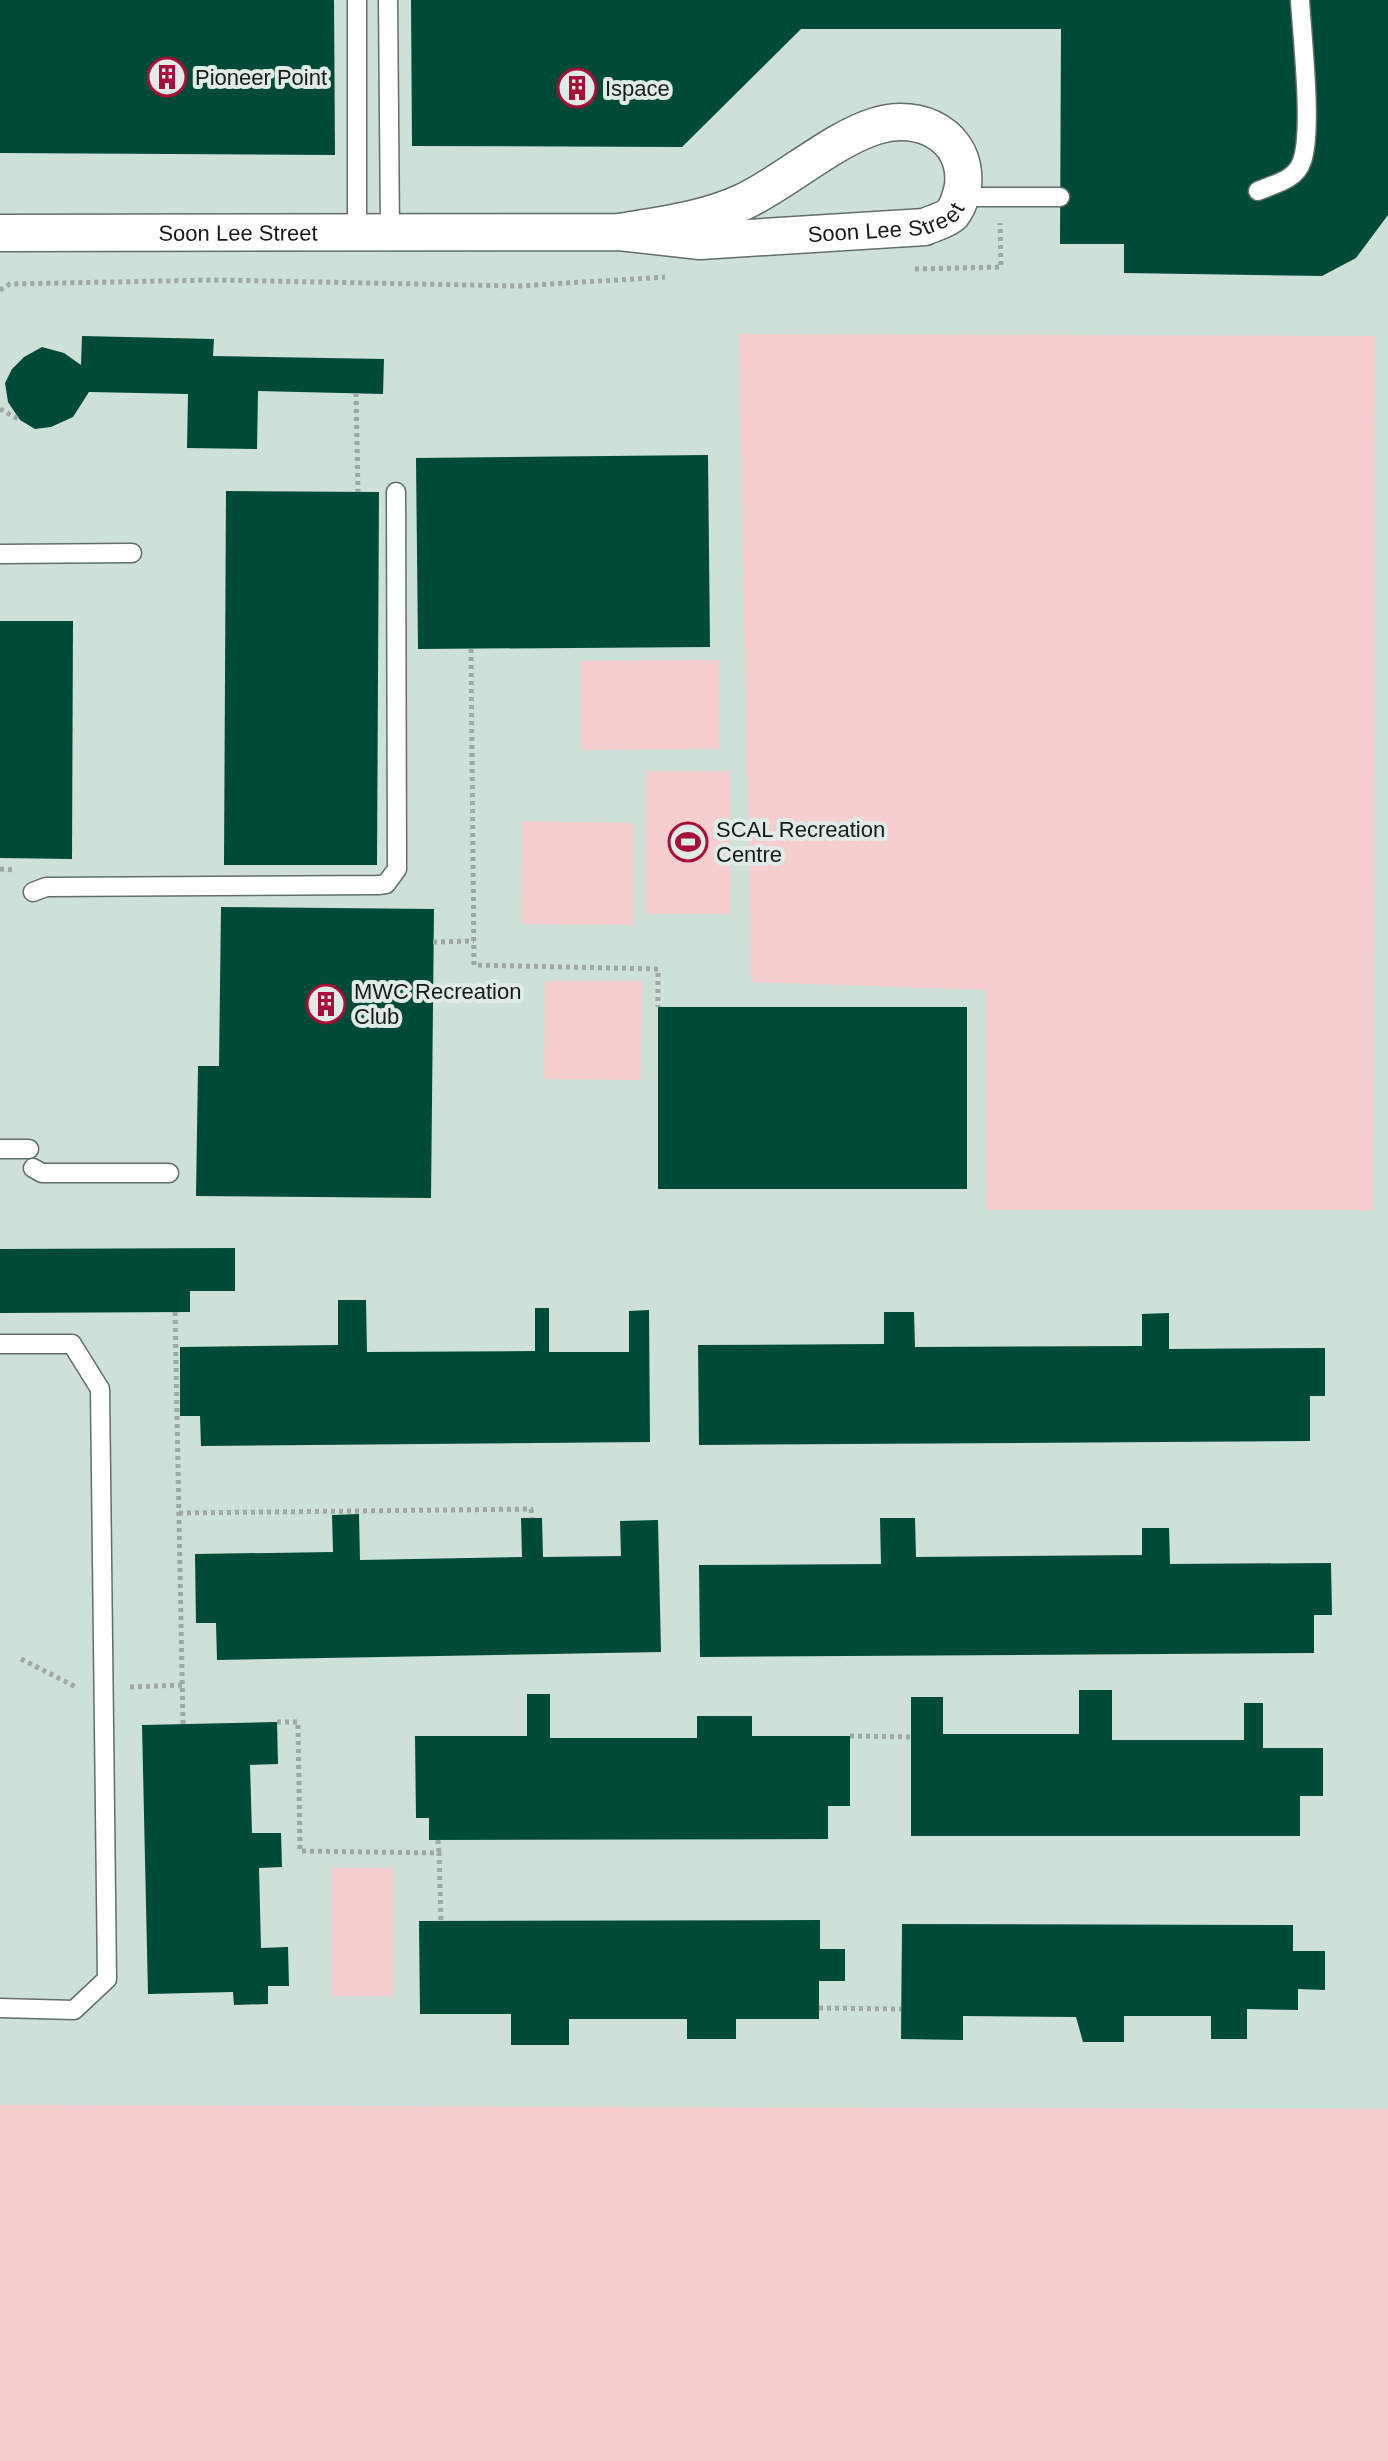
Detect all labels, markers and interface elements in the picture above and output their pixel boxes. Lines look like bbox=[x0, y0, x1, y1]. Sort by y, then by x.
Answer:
building icon: Pioneer Point bbox=[146, 56, 188, 98]
place label: Pioneer Point bbox=[195, 65, 327, 90]
building icon: Ispace bbox=[556, 67, 598, 109]
place label: Ispace bbox=[605, 76, 670, 101]
street label: Soon Lee Street bbox=[807, 198, 969, 247]
street label: Soon Lee Street bbox=[158, 220, 318, 245]
place label: SCAL Recreation Centre bbox=[716, 817, 885, 867]
sports icon: SCAL Recreation Centre bbox=[667, 821, 709, 863]
place label: MWC Recreation Club bbox=[354, 979, 521, 1029]
building icon: MWC Recreation Club bbox=[305, 983, 347, 1025]

